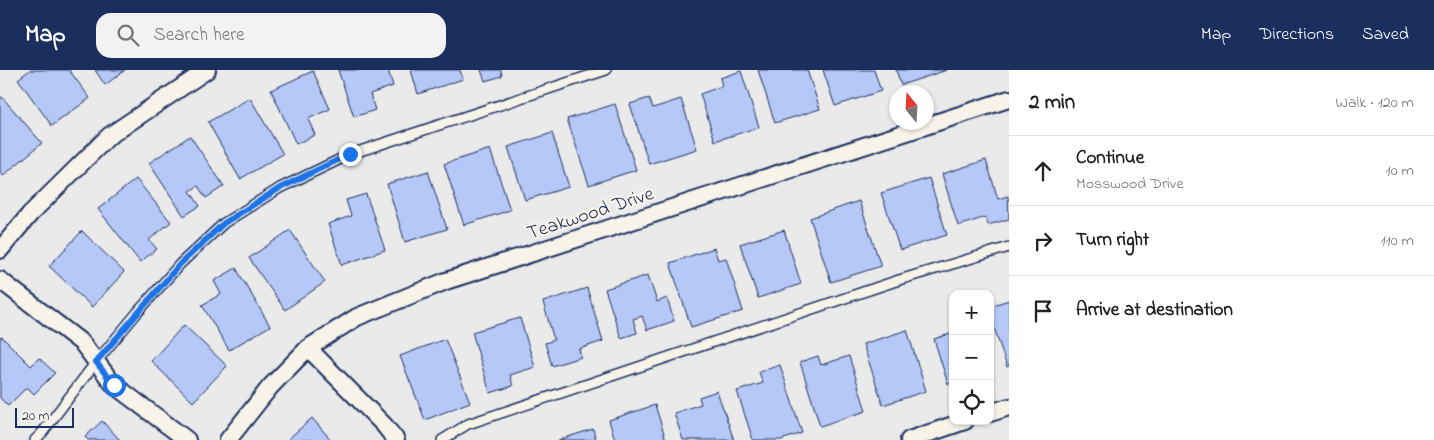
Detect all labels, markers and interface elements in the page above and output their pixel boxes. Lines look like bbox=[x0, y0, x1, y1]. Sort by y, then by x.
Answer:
search box bbox=[96, 13, 446, 58]
text: Map bbox=[25, 18, 66, 53]
icon: search bbox=[114, 21, 142, 49]
text: Search here bbox=[154, 22, 245, 49]
text: Map bbox=[1201, 22, 1231, 48]
text: Directions bbox=[1259, 22, 1334, 48]
text: Saved bbox=[1362, 22, 1409, 48]
north arrow bbox=[889, 85, 934, 130]
text: 2 min bbox=[1029, 88, 1075, 118]
text: Walk · 120 m bbox=[1335, 91, 1414, 115]
route end bbox=[339, 143, 362, 166]
text: Continue bbox=[1076, 145, 1144, 172]
icon: ahead bbox=[1029, 157, 1057, 185]
text: 10 m bbox=[1386, 159, 1414, 183]
text: Mosswood Drive bbox=[1076, 172, 1184, 196]
street label: Teakwood Drive bbox=[524, 180, 658, 249]
icon: right bbox=[1029, 227, 1057, 255]
text: Turn right bbox=[1076, 227, 1149, 254]
text: 110 m bbox=[1380, 229, 1414, 253]
map controls bbox=[949, 290, 994, 425]
button: + bbox=[949, 290, 994, 335]
icon: arrive bbox=[1029, 297, 1057, 325]
text: Arrive at destination bbox=[1076, 297, 1233, 324]
button: − bbox=[949, 335, 994, 380]
route start bbox=[103, 374, 126, 397]
button: locate bbox=[949, 380, 994, 425]
scale bar bbox=[15, 405, 74, 428]
text: 20 m bbox=[22, 406, 49, 427]

